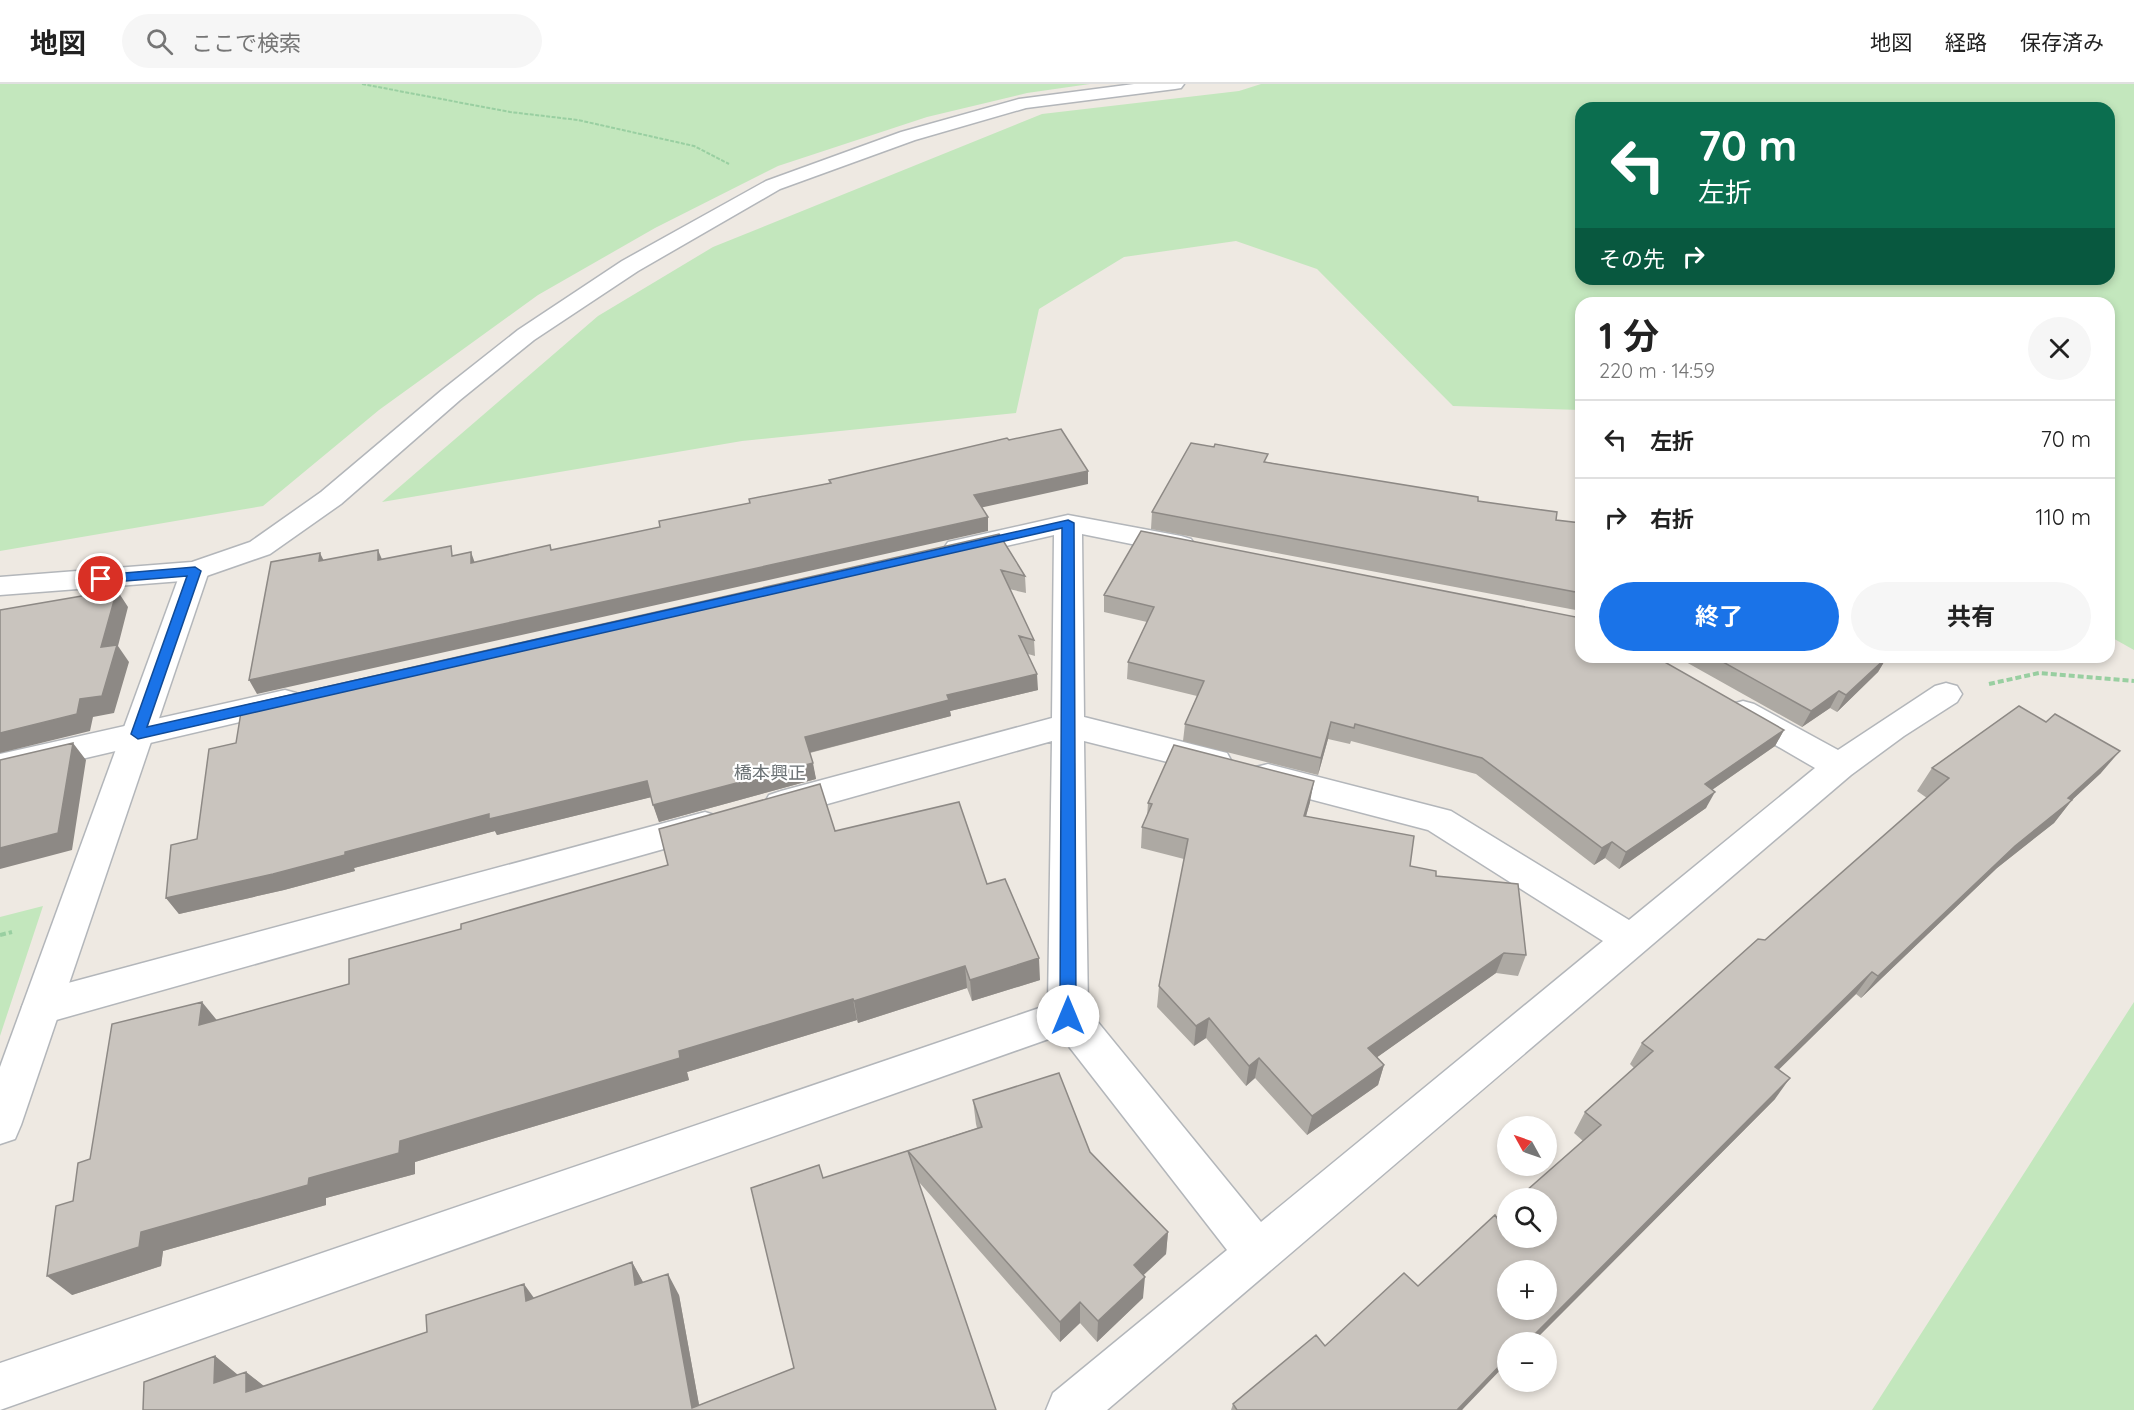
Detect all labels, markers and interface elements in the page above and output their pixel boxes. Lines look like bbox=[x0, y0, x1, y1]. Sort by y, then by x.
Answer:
search box bbox=[122, 14, 542, 68]
text: 地図 bbox=[30, 25, 86, 60]
icon: search bbox=[143, 25, 176, 58]
text: ここで検索 bbox=[191, 29, 301, 57]
text: 地図 bbox=[1870, 29, 1912, 55]
text: 経路 bbox=[1945, 29, 1987, 55]
text: 保存済み bbox=[2020, 29, 2104, 55]
text: 70 m bbox=[1698, 119, 1797, 172]
icon: left bbox=[1599, 126, 1677, 204]
text: 左折 bbox=[1698, 175, 1752, 209]
icon: right bbox=[1677, 240, 1710, 273]
text: その先 bbox=[1599, 245, 1665, 273]
text: 1 分 bbox=[1599, 313, 1659, 358]
button: close bbox=[2028, 317, 2091, 380]
text: 220 m · 14:59 bbox=[1599, 358, 1715, 383]
icon: left bbox=[1599, 423, 1632, 456]
text: 70 m bbox=[2041, 425, 2091, 453]
text: 左折 bbox=[1650, 427, 1694, 455]
icon: right bbox=[1599, 501, 1632, 534]
text: 110 m bbox=[2036, 503, 2091, 531]
text: 右折 bbox=[1650, 505, 1694, 533]
pin bbox=[75, 553, 126, 604]
icon: arrive bbox=[84, 562, 117, 595]
button: 終了 bbox=[1599, 582, 1839, 651]
button: 共有 bbox=[1851, 582, 2091, 651]
district label: 橋本興正 bbox=[734, 761, 806, 784]
position arrow bbox=[1036, 984, 1100, 1048]
north arrow bbox=[1497, 1116, 1557, 1176]
map controls bbox=[1497, 1116, 1557, 1392]
button: search bbox=[1497, 1188, 1557, 1248]
button: + bbox=[1497, 1260, 1557, 1320]
button: − bbox=[1497, 1332, 1557, 1392]

